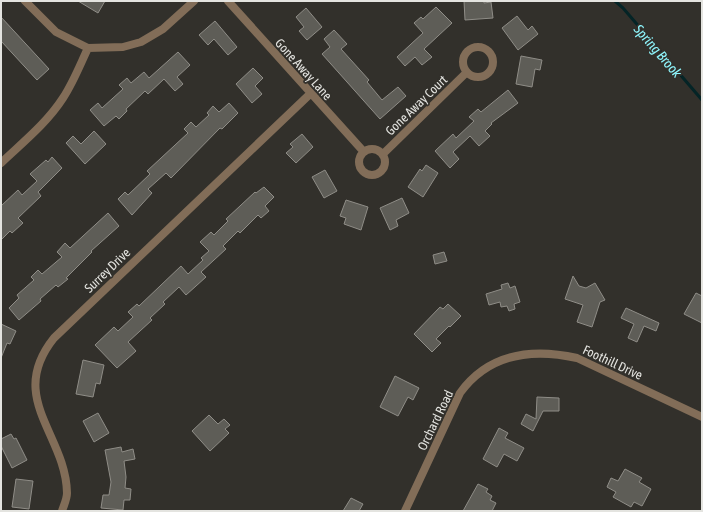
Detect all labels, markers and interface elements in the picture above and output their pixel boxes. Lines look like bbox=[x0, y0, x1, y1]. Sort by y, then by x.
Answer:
water label: Spring Brook bbox=[630, 21, 686, 81]
street label: Gone Away Lane bbox=[272, 36, 335, 103]
street label: Gone Away Court bbox=[382, 72, 450, 138]
street label: Surrey Drive bbox=[81, 245, 133, 296]
street label: Foothill Drive bbox=[581, 342, 645, 383]
street label: Orchard Road bbox=[414, 388, 456, 453]

